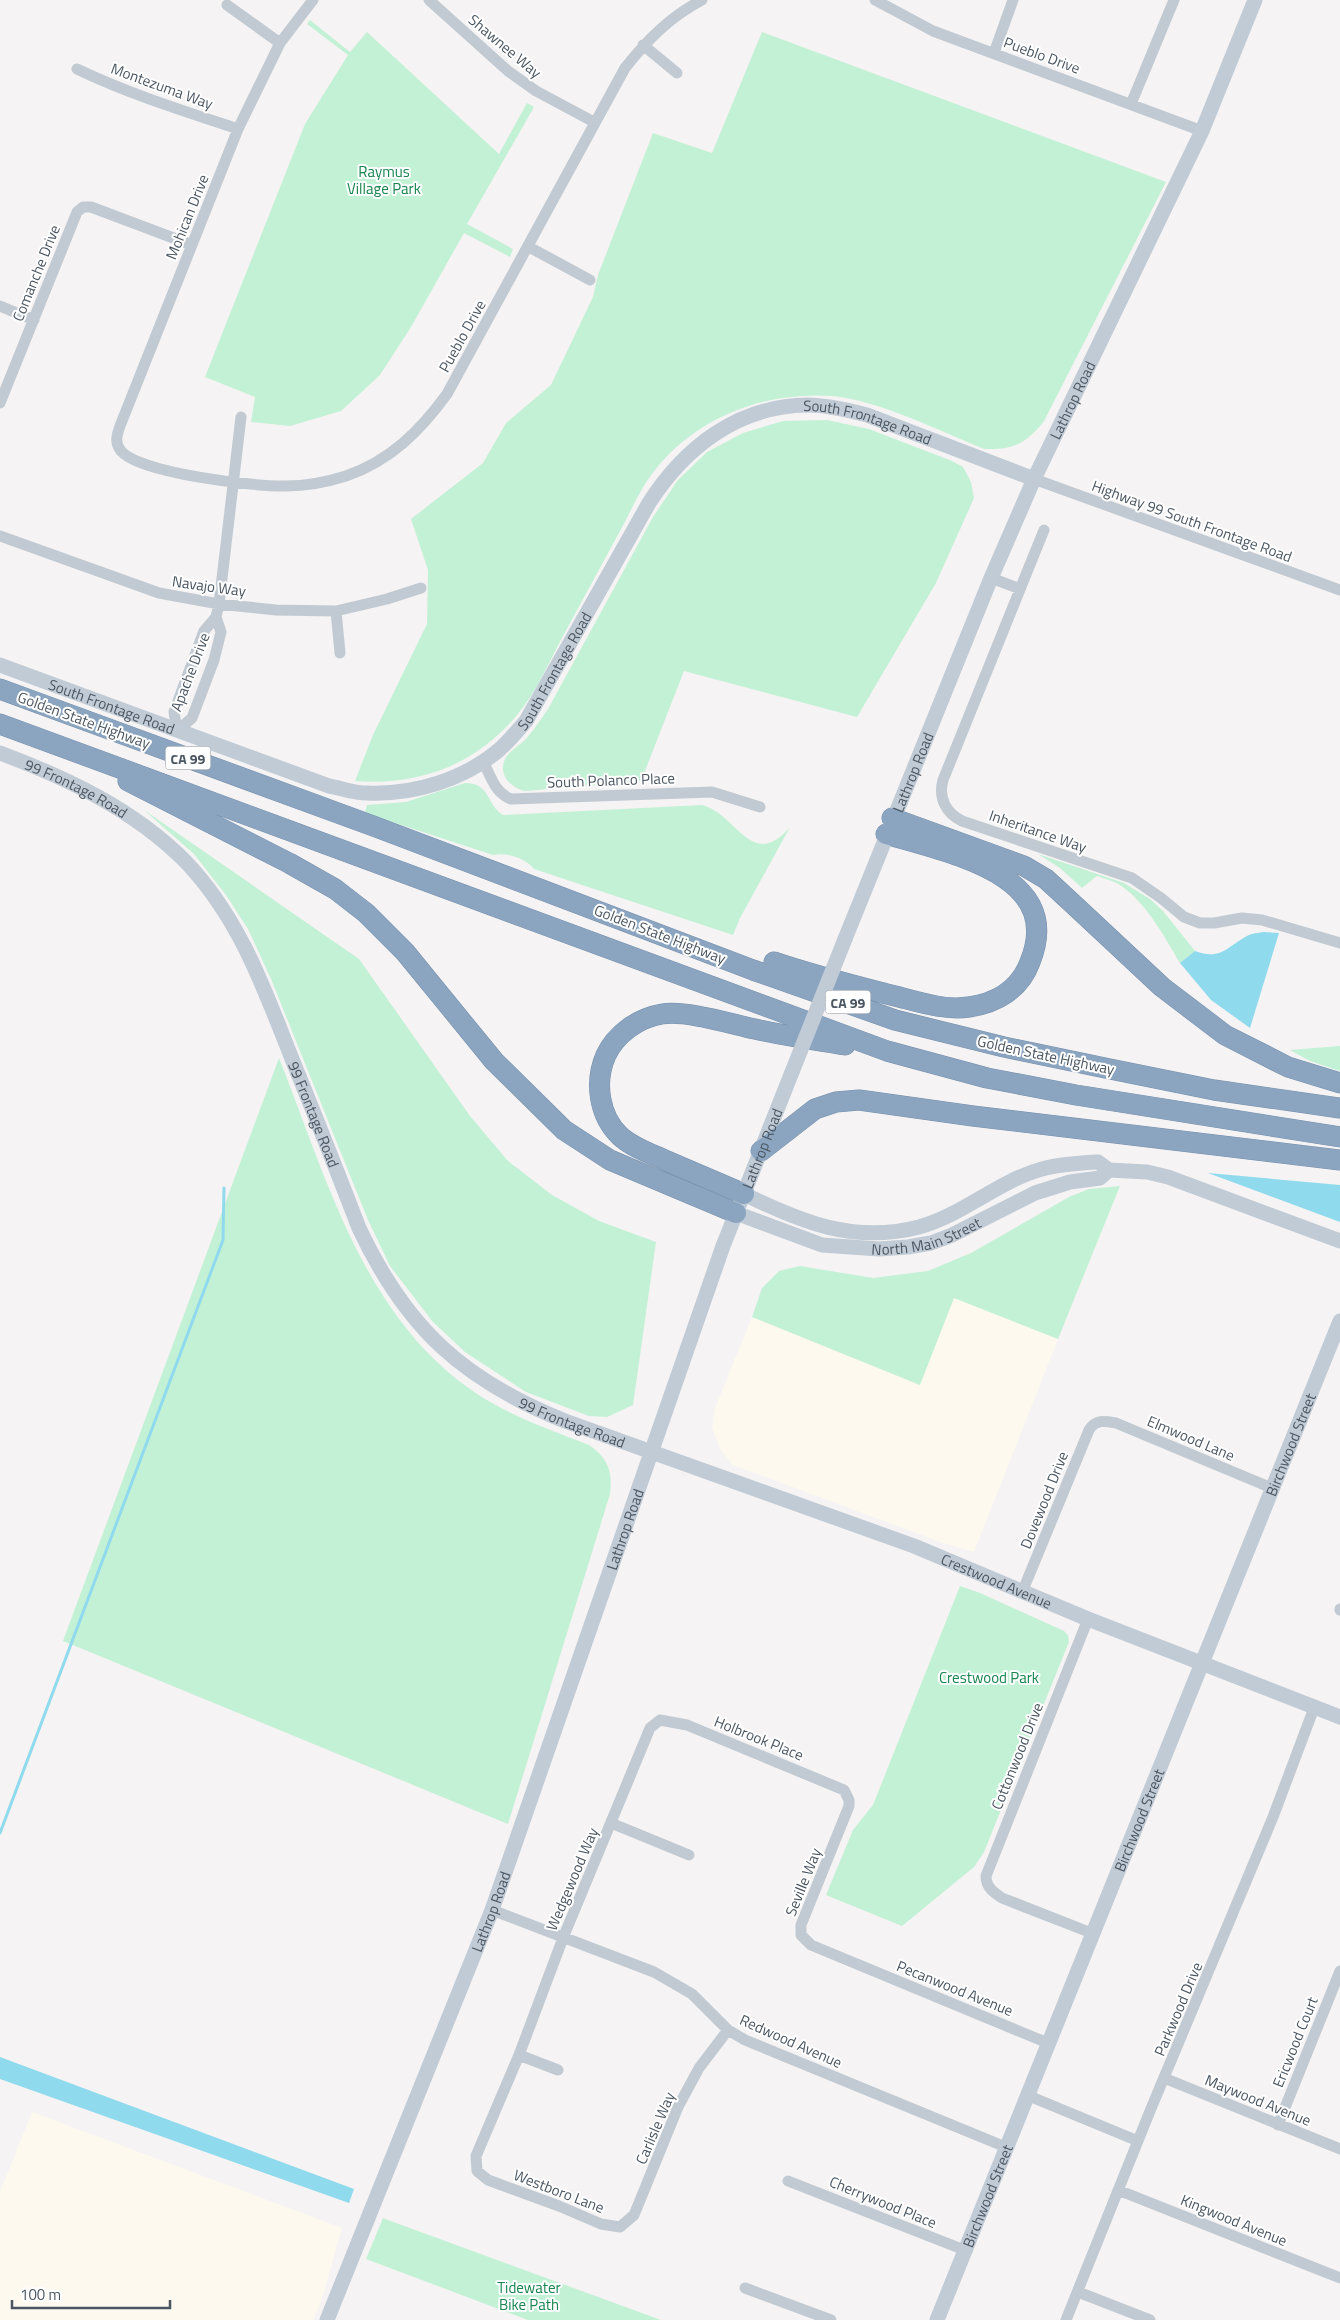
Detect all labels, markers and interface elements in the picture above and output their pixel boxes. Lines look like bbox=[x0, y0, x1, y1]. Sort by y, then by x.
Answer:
street label: Shawnee Way bbox=[463, 8, 547, 84]
street label: Pueblo Drive bbox=[1001, 31, 1083, 79]
street label: Montezuma Way bbox=[108, 57, 216, 115]
park label: Raymus Village Park bbox=[347, 160, 421, 200]
street label: Mohican Drive bbox=[159, 171, 215, 263]
street label: Comanche Drive bbox=[6, 221, 66, 325]
street label: Pueblo Drive bbox=[433, 296, 491, 376]
street label: Lathrop Road bbox=[1043, 357, 1101, 443]
street label: South Frontage Road bbox=[803, 393, 935, 450]
street label: Highway 99 South Frontage Road bbox=[1089, 474, 1295, 568]
street label: Navajo Way bbox=[171, 569, 247, 603]
street label: South Frontage Road bbox=[511, 608, 597, 735]
street label: Apache Drive bbox=[164, 629, 216, 715]
street label: South Frontage Road bbox=[45, 672, 178, 740]
street label: Golden State Highway bbox=[15, 685, 153, 755]
street label: Lathrop Road bbox=[886, 729, 939, 816]
road number: CA 99 bbox=[166, 746, 210, 770]
street label: 99 Frontage Road bbox=[22, 752, 132, 823]
street label: South Polanco Place bbox=[547, 766, 675, 794]
street label: Inheritance Way bbox=[986, 804, 1090, 858]
street label: Golden State Highway bbox=[591, 898, 729, 970]
road number: CA 99 bbox=[826, 990, 870, 1014]
street label: Golden State Highway bbox=[975, 1029, 1117, 1081]
street label: 99 Frontage Road bbox=[283, 1058, 346, 1171]
street label: Lathrop Road bbox=[735, 1105, 788, 1192]
street label: North Main Street bbox=[871, 1210, 985, 1261]
street label: Birchwood Street bbox=[1259, 1389, 1322, 1500]
street label: 99 Frontage Road bbox=[515, 1391, 629, 1453]
street label: Elmwood Lane bbox=[1144, 1409, 1238, 1467]
street label: Dovewood Drive bbox=[1014, 1448, 1074, 1552]
street label: Lathrop Road bbox=[600, 1486, 649, 1573]
street label: Crestwood Avenue bbox=[938, 1547, 1056, 1614]
park label: Crestwood Park bbox=[939, 1666, 1039, 1689]
street label: Cottonwood Drive bbox=[985, 1699, 1049, 1813]
street label: Holbrook Place bbox=[711, 1710, 807, 1766]
street label: Birchwood Street bbox=[1108, 1764, 1170, 1875]
street label: Wedgewood Way bbox=[540, 1824, 604, 1934]
street label: Seville Way bbox=[779, 1844, 827, 1920]
street label: Lathrop Road bbox=[465, 1868, 516, 1955]
street label: Pecanwood Avenue bbox=[893, 1954, 1017, 2022]
street label: Parkwood Drive bbox=[1148, 1959, 1208, 2059]
street label: Ericwood Court bbox=[1266, 1992, 1324, 2091]
street label: Redwood Avenue bbox=[736, 2008, 846, 2074]
street label: Maywood Avenue bbox=[1201, 2068, 1315, 2132]
street label: Carlisle Way bbox=[629, 2088, 681, 2168]
street label: Birchwood Street bbox=[956, 2140, 1019, 2251]
street label: Westboro Lane bbox=[510, 2163, 608, 2219]
street label: Cherrywood Place bbox=[826, 2170, 940, 2234]
street label: Kingwood Avenue bbox=[1177, 2188, 1291, 2252]
park label: Tidewater Bike Path bbox=[497, 2276, 561, 2316]
scale bar bbox=[12, 2278, 170, 2310]
text: 100 m bbox=[20, 2283, 61, 2306]

